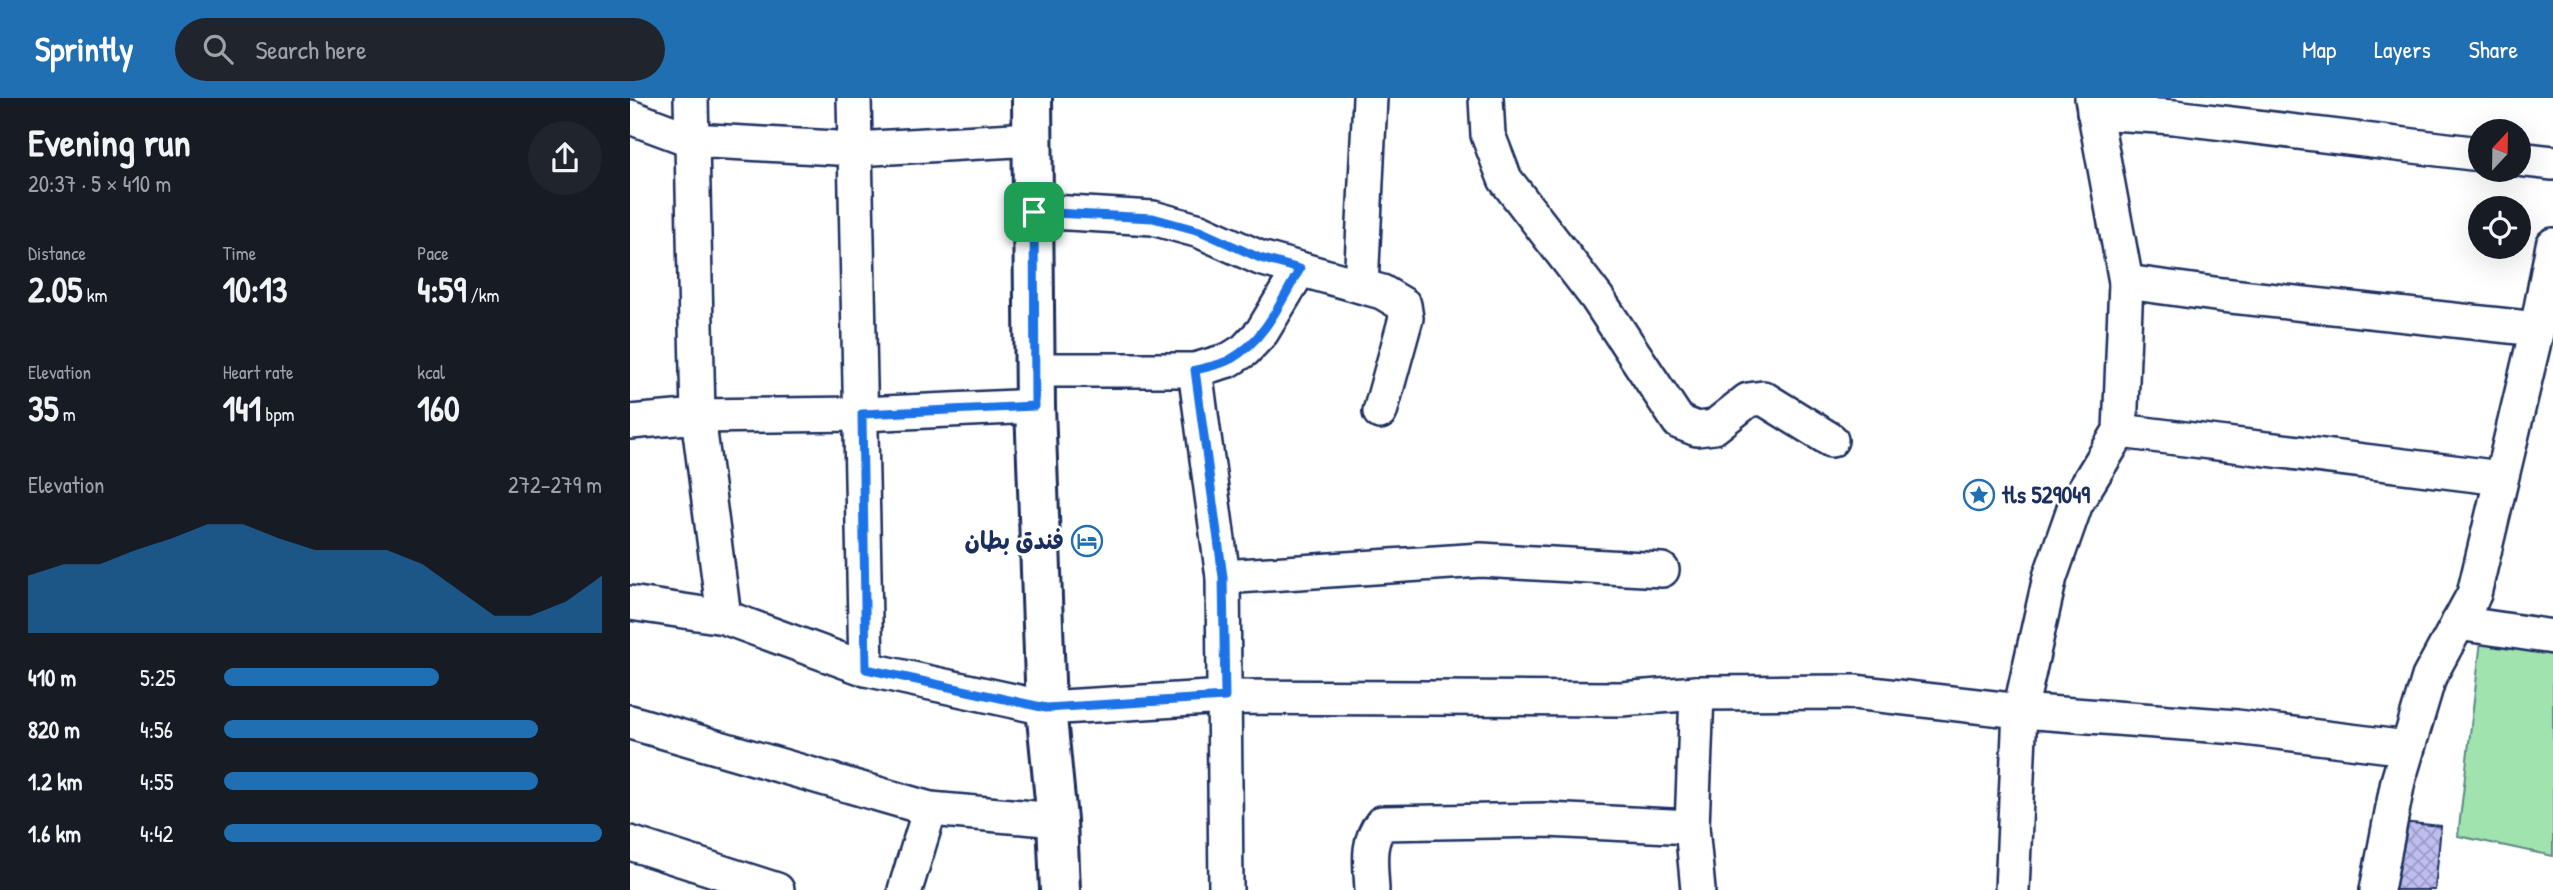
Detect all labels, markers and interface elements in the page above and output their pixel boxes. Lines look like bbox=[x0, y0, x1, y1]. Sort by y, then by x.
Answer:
search box bbox=[175, 18, 665, 81]
text: Sprintly bbox=[35, 27, 133, 71]
icon: search bbox=[199, 30, 237, 68]
text: Search here bbox=[255, 32, 366, 67]
text: Map bbox=[2302, 33, 2336, 65]
text: Layers bbox=[2374, 33, 2431, 65]
text: Share bbox=[2469, 33, 2518, 65]
text: Evening run bbox=[28, 116, 191, 168]
north arrow bbox=[2468, 119, 2530, 182]
map controls bbox=[2468, 119, 2531, 259]
button: share bbox=[528, 121, 602, 195]
text: 20:37 · 5 × 410 m bbox=[28, 168, 171, 199]
pin bbox=[1004, 182, 1064, 242]
icon: arrive bbox=[1015, 193, 1053, 231]
button: locate bbox=[2468, 196, 2531, 259]
text: Distance bbox=[28, 240, 86, 266]
text: Time bbox=[223, 240, 256, 266]
text: Pace bbox=[417, 240, 449, 266]
text: 2.05 bbox=[28, 266, 82, 313]
text: 10:13 bbox=[223, 266, 288, 313]
text: 4:59 bbox=[417, 266, 466, 313]
text: km bbox=[82, 282, 108, 308]
text: /km bbox=[466, 282, 499, 308]
text: Elevation bbox=[28, 359, 91, 385]
text: Heart rate bbox=[223, 359, 294, 385]
text: kcal bbox=[417, 359, 445, 385]
text: 35 bbox=[28, 385, 59, 432]
text: 141 bbox=[223, 385, 261, 432]
text: 160 bbox=[417, 385, 460, 432]
text: m bbox=[59, 401, 76, 427]
text: bpm bbox=[261, 401, 294, 427]
text: Elevation bbox=[28, 469, 104, 500]
text: 272–279 m bbox=[508, 469, 602, 500]
place icon: tls 529049 bbox=[1962, 478, 1996, 512]
place label: tls 529049 bbox=[2001, 478, 2090, 510]
place label: فندق بطان bbox=[964, 524, 1064, 556]
hotel icon: فندق بطان bbox=[1070, 524, 1104, 558]
text: 410 m bbox=[28, 662, 76, 693]
text: 5:25 bbox=[140, 662, 176, 693]
text: 820 m bbox=[28, 714, 80, 745]
text: 4:56 bbox=[140, 714, 173, 745]
text: 1.2 km bbox=[28, 766, 83, 797]
text: 4:55 bbox=[140, 766, 173, 797]
text: 1.6 km bbox=[28, 818, 81, 849]
text: 4:42 bbox=[140, 818, 173, 849]

